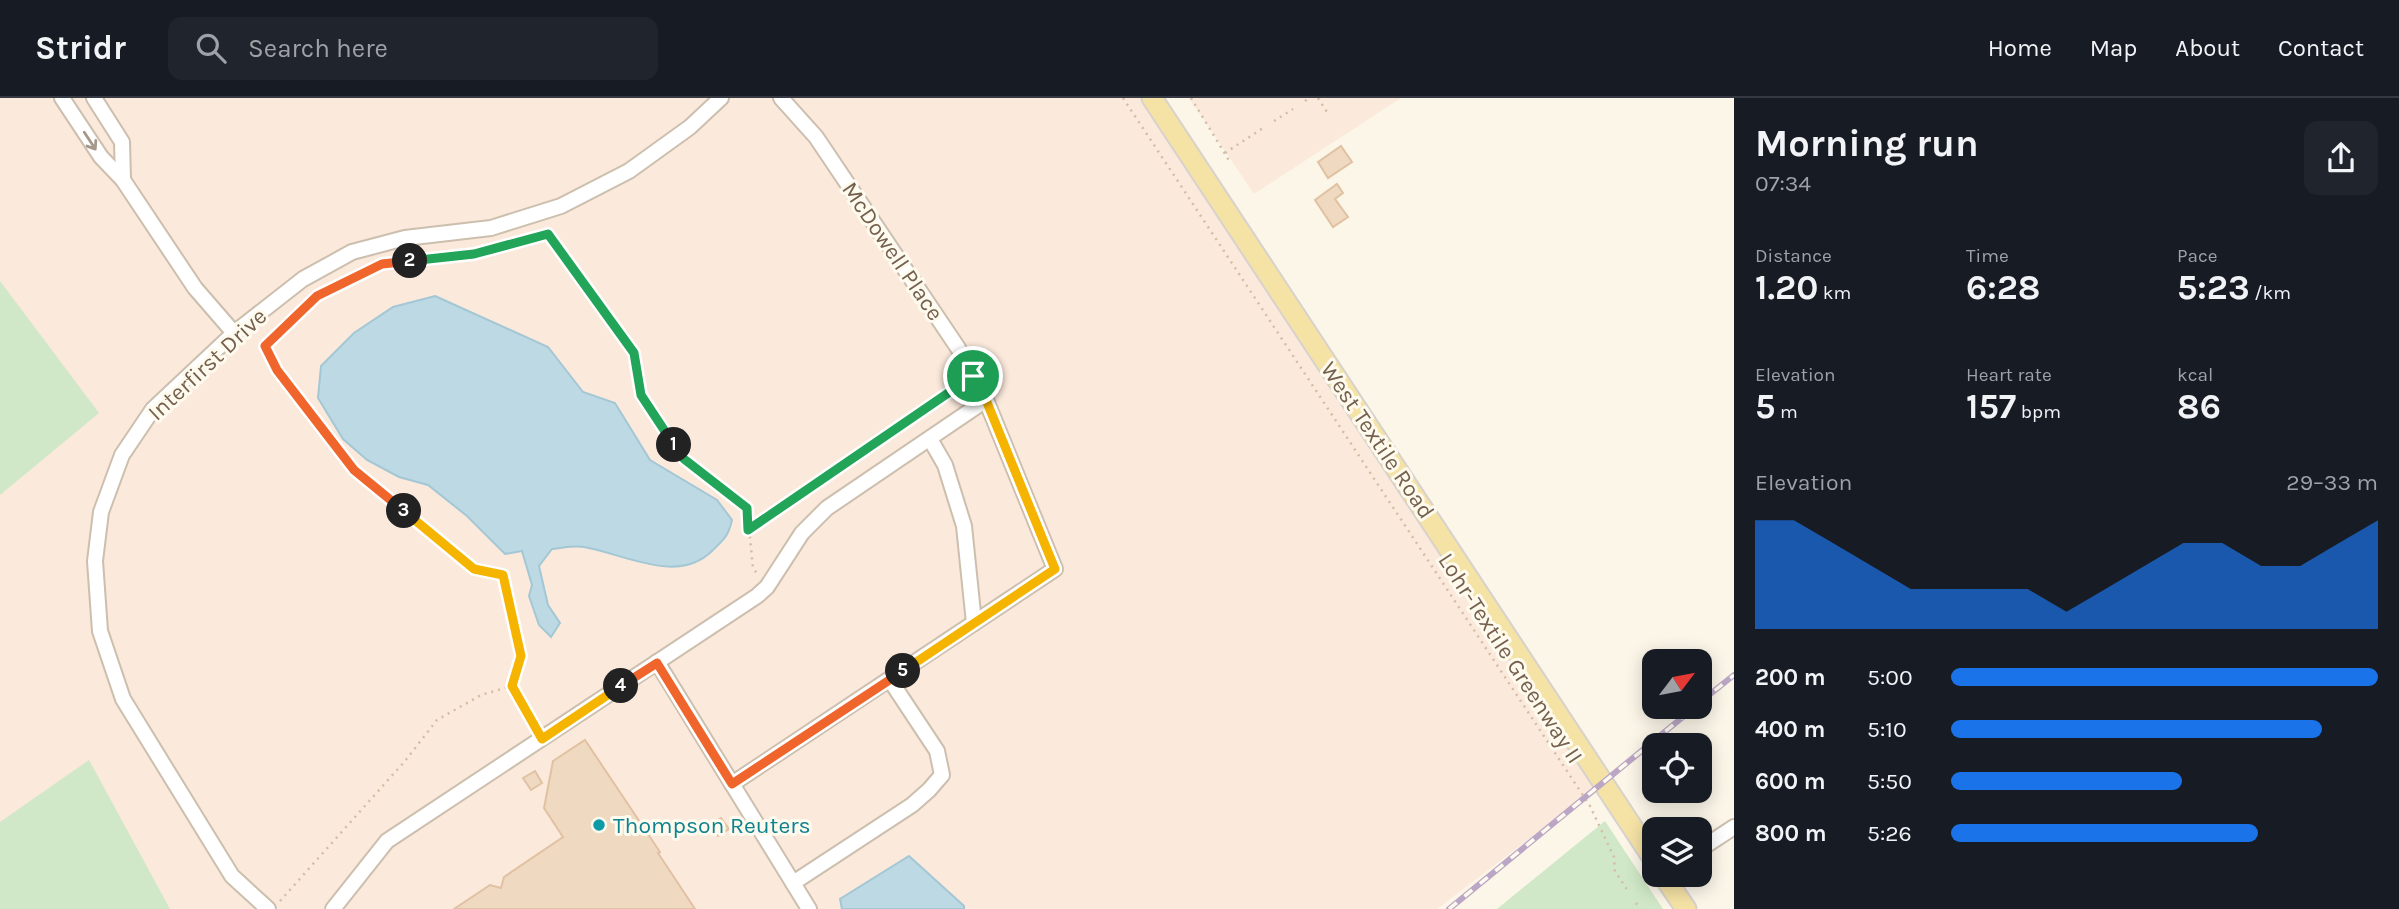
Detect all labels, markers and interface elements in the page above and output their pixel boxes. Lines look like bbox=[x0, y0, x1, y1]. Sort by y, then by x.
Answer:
search box bbox=[168, 17, 658, 80]
text: Stridr bbox=[35, 29, 126, 67]
icon: search bbox=[192, 29, 230, 67]
text: Search here bbox=[248, 33, 388, 64]
text: Home bbox=[1988, 34, 2052, 62]
text: Map bbox=[2090, 34, 2137, 62]
text: About bbox=[2175, 34, 2240, 62]
text: Contact bbox=[2278, 34, 2364, 62]
text: Morning run bbox=[1755, 121, 1979, 166]
button: share bbox=[2304, 121, 2378, 195]
one-way arrow bbox=[83, 131, 98, 150]
text: 07:34 bbox=[1755, 170, 1811, 197]
street label: McDowell Place bbox=[836, 177, 949, 326]
pin: 2 bbox=[392, 244, 428, 278]
text: Distance bbox=[1755, 245, 1832, 267]
text: Time bbox=[1966, 245, 2009, 267]
text: Pace bbox=[2177, 245, 2218, 267]
text: 2 bbox=[404, 249, 415, 271]
text: 1.20 bbox=[1755, 267, 1818, 308]
text: 6:28 bbox=[1966, 267, 2040, 308]
text: 5:23 bbox=[2177, 267, 2250, 308]
text: km bbox=[1818, 282, 1851, 304]
text: /km bbox=[2250, 282, 2291, 304]
street label: Interfirst Drive bbox=[143, 303, 272, 426]
pin bbox=[943, 346, 1003, 406]
icon: arrive bbox=[954, 357, 992, 395]
street label: West Textile Road bbox=[1315, 357, 1440, 524]
text: Elevation bbox=[1755, 364, 1835, 386]
text: Heart rate bbox=[1966, 364, 2052, 386]
text: kcal bbox=[2177, 364, 2213, 386]
text: 5 bbox=[1755, 386, 1775, 427]
text: 157 bbox=[1966, 386, 2016, 427]
text: 86 bbox=[2177, 386, 2221, 427]
text: m bbox=[1775, 401, 1798, 423]
text: bpm bbox=[2016, 401, 2061, 423]
pin: 1 bbox=[656, 428, 692, 462]
text: 1 bbox=[670, 433, 677, 455]
text: Elevation bbox=[1755, 469, 1852, 496]
text: 29–33 m bbox=[2286, 469, 2378, 496]
pin: 3 bbox=[386, 494, 422, 528]
text: 3 bbox=[398, 499, 409, 521]
street label: Lohr-Textile Greenway II bbox=[1433, 548, 1589, 768]
north arrow bbox=[1642, 649, 1712, 719]
map controls bbox=[1642, 649, 1712, 887]
pin: 5 bbox=[886, 654, 920, 688]
text: 5 bbox=[897, 659, 908, 681]
text: 200 m bbox=[1755, 664, 1826, 691]
text: 5:00 bbox=[1867, 664, 1913, 691]
pin: 4 bbox=[604, 668, 638, 704]
text: 4 bbox=[615, 674, 626, 696]
text: 400 m bbox=[1755, 716, 1825, 743]
text: 5:10 bbox=[1867, 716, 1907, 743]
button: locate bbox=[1642, 733, 1712, 803]
text: 600 m bbox=[1755, 768, 1826, 795]
text: 5:50 bbox=[1867, 768, 1912, 795]
place label: Thompson Reuters bbox=[613, 812, 811, 839]
marker: Thompson Reuters bbox=[591, 817, 607, 833]
button: layers bbox=[1642, 817, 1712, 887]
text: 800 m bbox=[1755, 820, 1827, 847]
text: 5:26 bbox=[1867, 820, 1912, 847]

